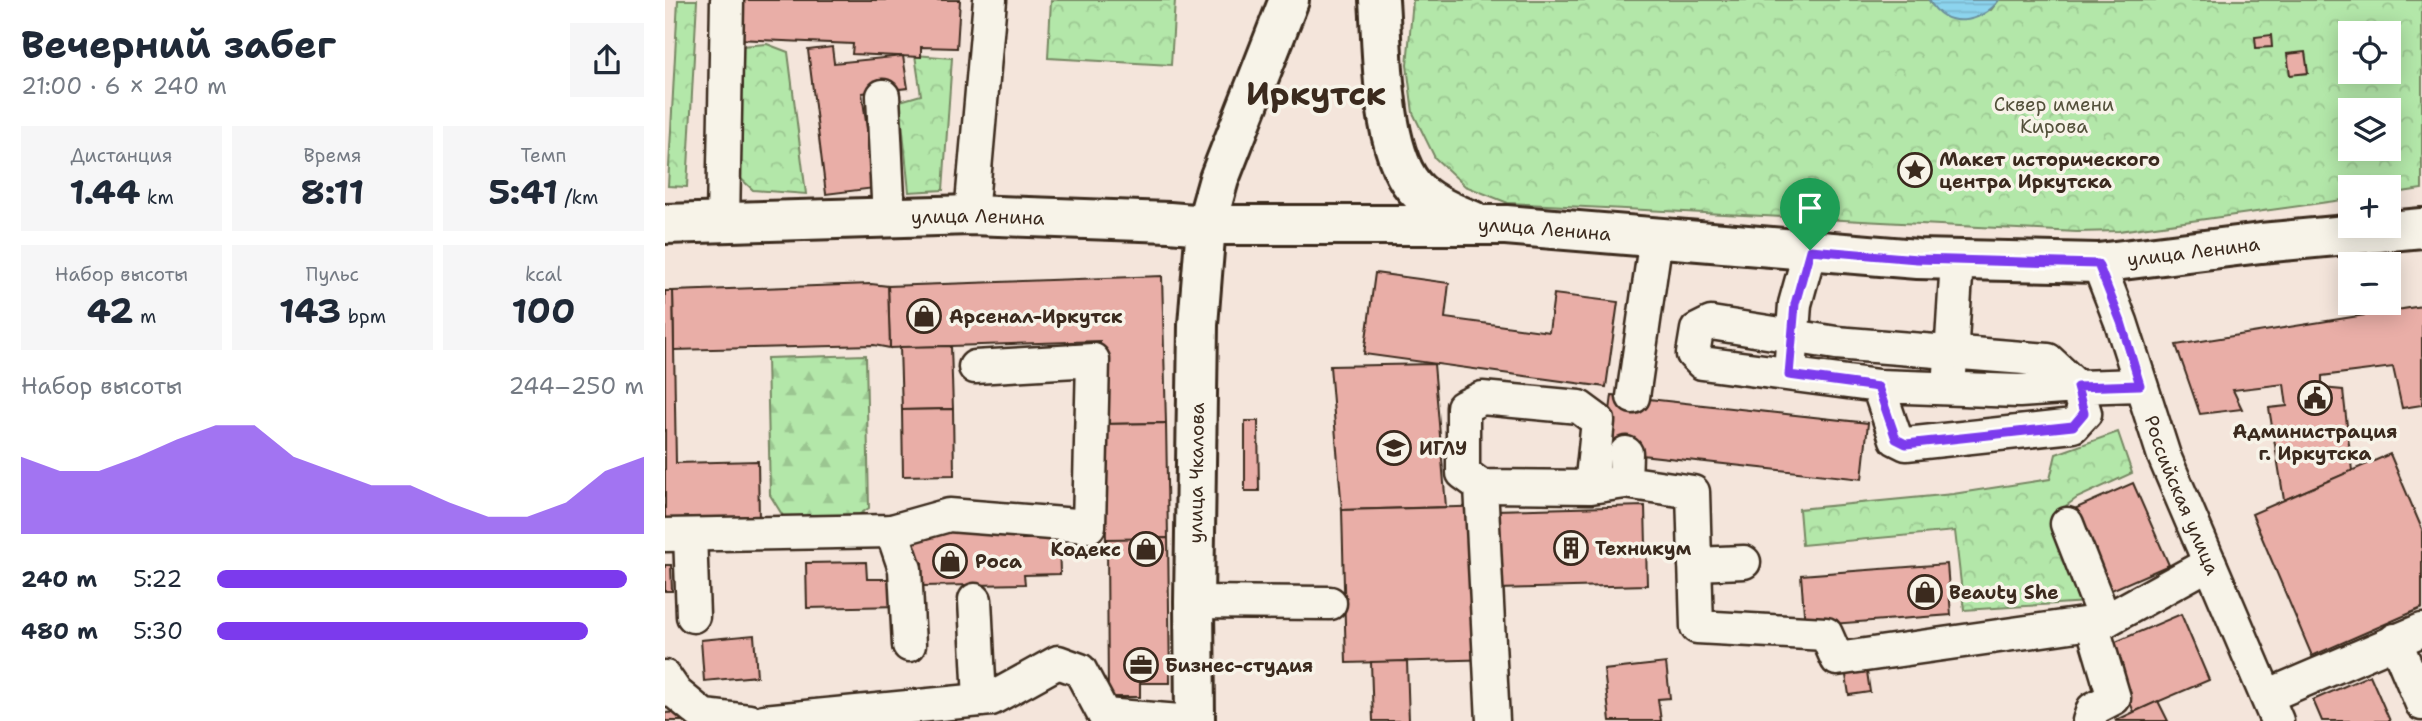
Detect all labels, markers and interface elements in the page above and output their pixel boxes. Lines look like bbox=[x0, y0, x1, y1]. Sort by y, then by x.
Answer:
text: Вечерний забег bbox=[21, 19, 336, 70]
map controls bbox=[2338, 21, 2401, 315]
button: locate bbox=[2338, 21, 2401, 84]
button: share bbox=[570, 23, 644, 97]
text: 21:00 · 6 × 240 m bbox=[21, 71, 227, 101]
district label: Иркутск bbox=[1246, 71, 1386, 116]
park label: Сквер имени Кирова bbox=[1994, 92, 2114, 139]
button: layers bbox=[2338, 98, 2401, 161]
text: Дистанция bbox=[71, 143, 172, 168]
text: Время bbox=[304, 143, 361, 168]
text: Темп bbox=[521, 143, 566, 168]
place label: Макет исторического центра Иркутска bbox=[1939, 147, 2160, 194]
place icon: Макет исторического центра Иркутска bbox=[1896, 151, 1934, 189]
text: 1.44 bbox=[69, 168, 140, 215]
text: 8:11 bbox=[301, 168, 364, 215]
text: 5:41 bbox=[488, 168, 558, 215]
button: + bbox=[2338, 175, 2401, 238]
pin bbox=[1780, 178, 1840, 250]
text: km bbox=[140, 185, 174, 210]
text: /km bbox=[558, 185, 599, 210]
icon: arrive bbox=[1791, 189, 1829, 227]
street label: улица Ленина bbox=[911, 202, 1045, 230]
street label: улица Ленина bbox=[1478, 213, 1612, 246]
street label: улица Ленина bbox=[2126, 231, 2261, 272]
button: − bbox=[2338, 252, 2401, 315]
text: Набор высоты bbox=[55, 262, 188, 287]
text: Пульс bbox=[306, 262, 359, 287]
text: kcal bbox=[525, 262, 562, 287]
text: 42 bbox=[87, 287, 134, 334]
text: 143 bbox=[279, 287, 341, 334]
text: 100 bbox=[512, 287, 575, 334]
shop icon: Арсенал-Иркутск bbox=[905, 297, 943, 335]
text: m bbox=[134, 304, 156, 329]
text: bpm bbox=[341, 304, 386, 329]
place label: Арсенал-Иркутск bbox=[949, 304, 1123, 329]
text: Набор высоты bbox=[21, 371, 182, 401]
text: 244–250 m bbox=[508, 371, 644, 401]
public building icon: Администрация г. Иркутска bbox=[2296, 379, 2334, 417]
street label: улица Чкалова bbox=[1182, 402, 1209, 544]
street label: Российская улица bbox=[2139, 412, 2226, 579]
place label: Администрация г. Иркутска bbox=[2233, 419, 2397, 466]
school or university icon: ИГЛУ bbox=[1375, 429, 1413, 467]
place label: ИГЛУ bbox=[1419, 436, 1467, 461]
building icon: Техникум bbox=[1552, 529, 1590, 567]
shop icon: Кодекс bbox=[1127, 530, 1165, 568]
place label: Техникум bbox=[1595, 536, 1692, 561]
place label: Кодекс bbox=[1050, 537, 1121, 562]
shop icon: Роса bbox=[931, 542, 969, 580]
place label: Роса bbox=[975, 549, 1022, 574]
text: 240 m bbox=[21, 564, 97, 594]
text: 5:22 bbox=[133, 564, 182, 594]
shop icon: Beauty She bbox=[1906, 573, 1944, 611]
place label: Beauty She bbox=[1949, 580, 2059, 605]
text: 480 m bbox=[21, 616, 98, 646]
text: 5:30 bbox=[133, 616, 183, 646]
office icon: Бизнес-студия bbox=[1122, 646, 1160, 684]
place label: Бизнес-студия bbox=[1165, 653, 1313, 678]

